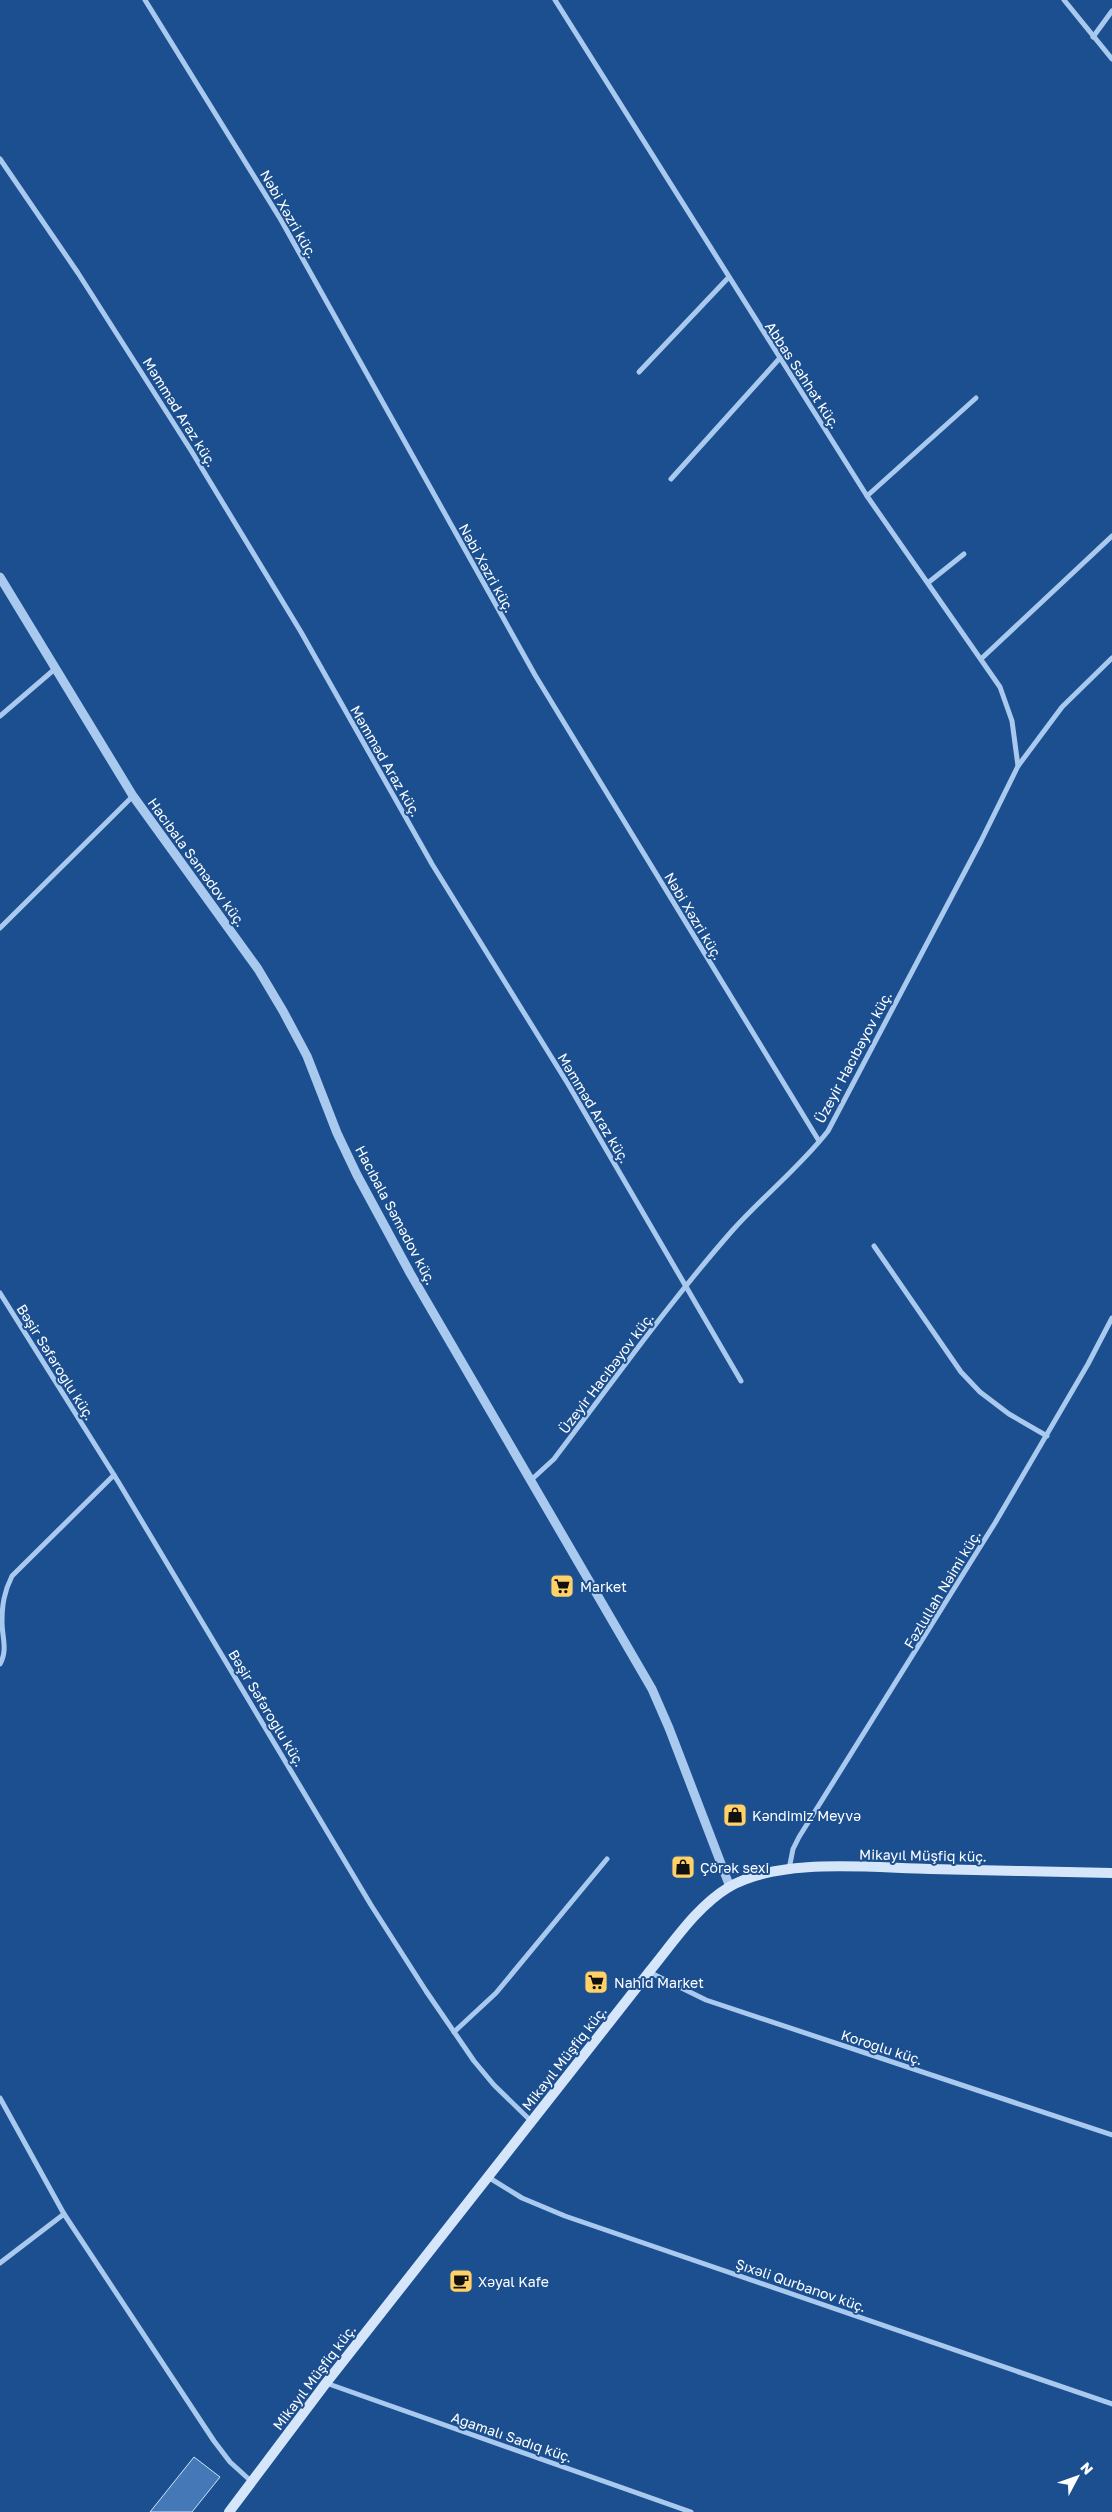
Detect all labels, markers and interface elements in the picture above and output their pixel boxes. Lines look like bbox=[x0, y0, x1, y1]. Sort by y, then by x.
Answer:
street label: Nəbi Xəzri küç. bbox=[257, 167, 321, 261]
street label: Abbas Səhhət küç. bbox=[762, 318, 844, 432]
street label: Məmməd Araz küç. bbox=[139, 354, 221, 470]
street label: Nəbi Xəzri küç. bbox=[456, 521, 518, 615]
street label: Məmməd Araz küç. bbox=[347, 702, 425, 820]
street label: Hacıbala Səmədov küç. bbox=[144, 794, 250, 930]
street label: Nəbi Xəzri küç. bbox=[661, 869, 727, 963]
street label: Üzeyir Hacıbəyov küç. bbox=[811, 988, 895, 1126]
street label: Məmməd Araz küç. bbox=[554, 1050, 634, 1166]
street label: Hacıbala Səmədov küç. bbox=[352, 1142, 440, 1288]
street label: Bəşir Səfəroğlu küç. bbox=[13, 1301, 99, 1423]
street label: Üzeyir Hacıbəyov küç. bbox=[555, 1309, 657, 1437]
street label: Fəzlullah Nəimi küç. bbox=[900, 1527, 984, 1651]
supermarket icon: Market bbox=[549, 1573, 575, 1599]
place label: Market bbox=[580, 1578, 627, 1595]
street label: Bəşir Səfəroğlu küç. bbox=[225, 1646, 309, 1770]
shop icon: Kəndimiz Meyvə bbox=[722, 1802, 748, 1828]
place label: Kəndimiz Meyvə bbox=[752, 1807, 861, 1824]
street label: Mikayıl Müşfiq küç. bbox=[859, 1845, 987, 1865]
shop icon: Çörək sexi bbox=[670, 1854, 696, 1880]
place label: Çörək sexi bbox=[700, 1859, 769, 1876]
supermarket icon: Nahid Market bbox=[583, 1969, 609, 1995]
place label: Nahid Market bbox=[614, 1974, 704, 1991]
street label: Mikayıl Müşfiq küç. bbox=[518, 2002, 610, 2114]
street label: Koroğlu küç. bbox=[839, 2026, 925, 2068]
street label: Şıxəli Qurbanov küç. bbox=[734, 2255, 868, 2315]
cafe icon: Xəyal Kafe bbox=[448, 2268, 474, 2294]
place label: Xəyal Kafe bbox=[478, 2273, 549, 2290]
street label: Mikayıl Müşfiq küç. bbox=[269, 2321, 359, 2433]
street label: Ağamalı Sadıq küç. bbox=[449, 2408, 575, 2466]
north arrow bbox=[1052, 2452, 1102, 2502]
text: N bbox=[1077, 2459, 1097, 2478]

